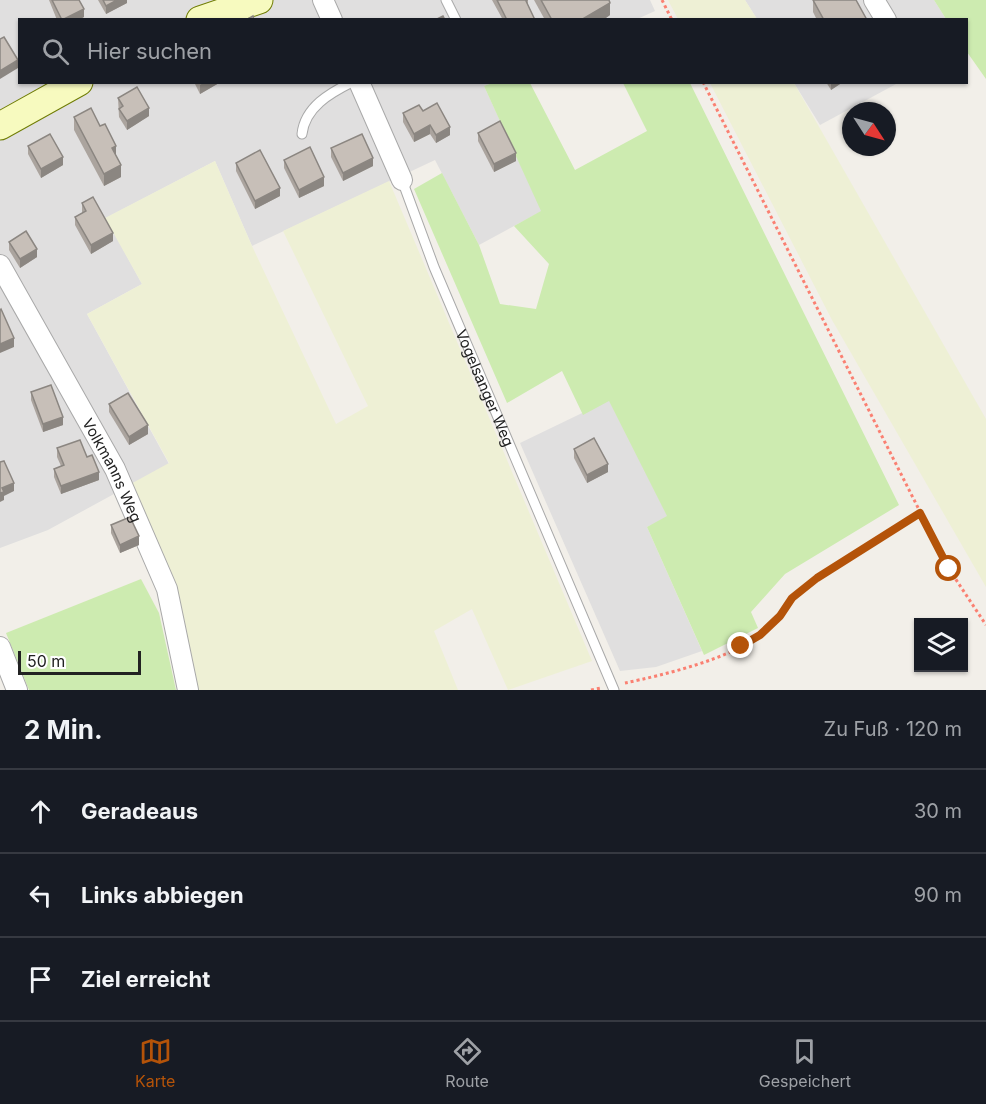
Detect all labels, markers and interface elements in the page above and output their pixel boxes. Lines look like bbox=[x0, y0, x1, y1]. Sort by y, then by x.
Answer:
search box bbox=[18, 18, 968, 84]
icon: search bbox=[39, 35, 72, 68]
text: Hier suchen bbox=[87, 38, 212, 64]
north arrow bbox=[842, 102, 896, 156]
street label: Vogelsanger Weg bbox=[452, 326, 519, 449]
street label: Volkmanns Weg bbox=[79, 415, 146, 525]
route start bbox=[935, 555, 961, 581]
map controls bbox=[914, 618, 968, 672]
button: layers bbox=[914, 618, 968, 672]
route end bbox=[727, 632, 753, 658]
scale bar bbox=[18, 648, 141, 676]
text: 50 m bbox=[27, 651, 65, 671]
text: 2 Min. bbox=[24, 714, 103, 745]
text: Zu Fuß · 120 m bbox=[824, 717, 962, 741]
icon: ahead bbox=[24, 795, 57, 828]
text: Geradeaus bbox=[81, 798, 198, 824]
text: 30 m bbox=[914, 799, 962, 823]
icon: left bbox=[24, 879, 57, 912]
text: Links abbiegen bbox=[81, 882, 244, 908]
text: 90 m bbox=[914, 883, 962, 907]
icon: arrive bbox=[24, 963, 57, 996]
text: Ziel erreicht bbox=[81, 966, 210, 992]
tab: Karte bbox=[135, 1035, 175, 1091]
tab: Route bbox=[445, 1035, 489, 1091]
tab: Gespeichert bbox=[759, 1035, 851, 1091]

